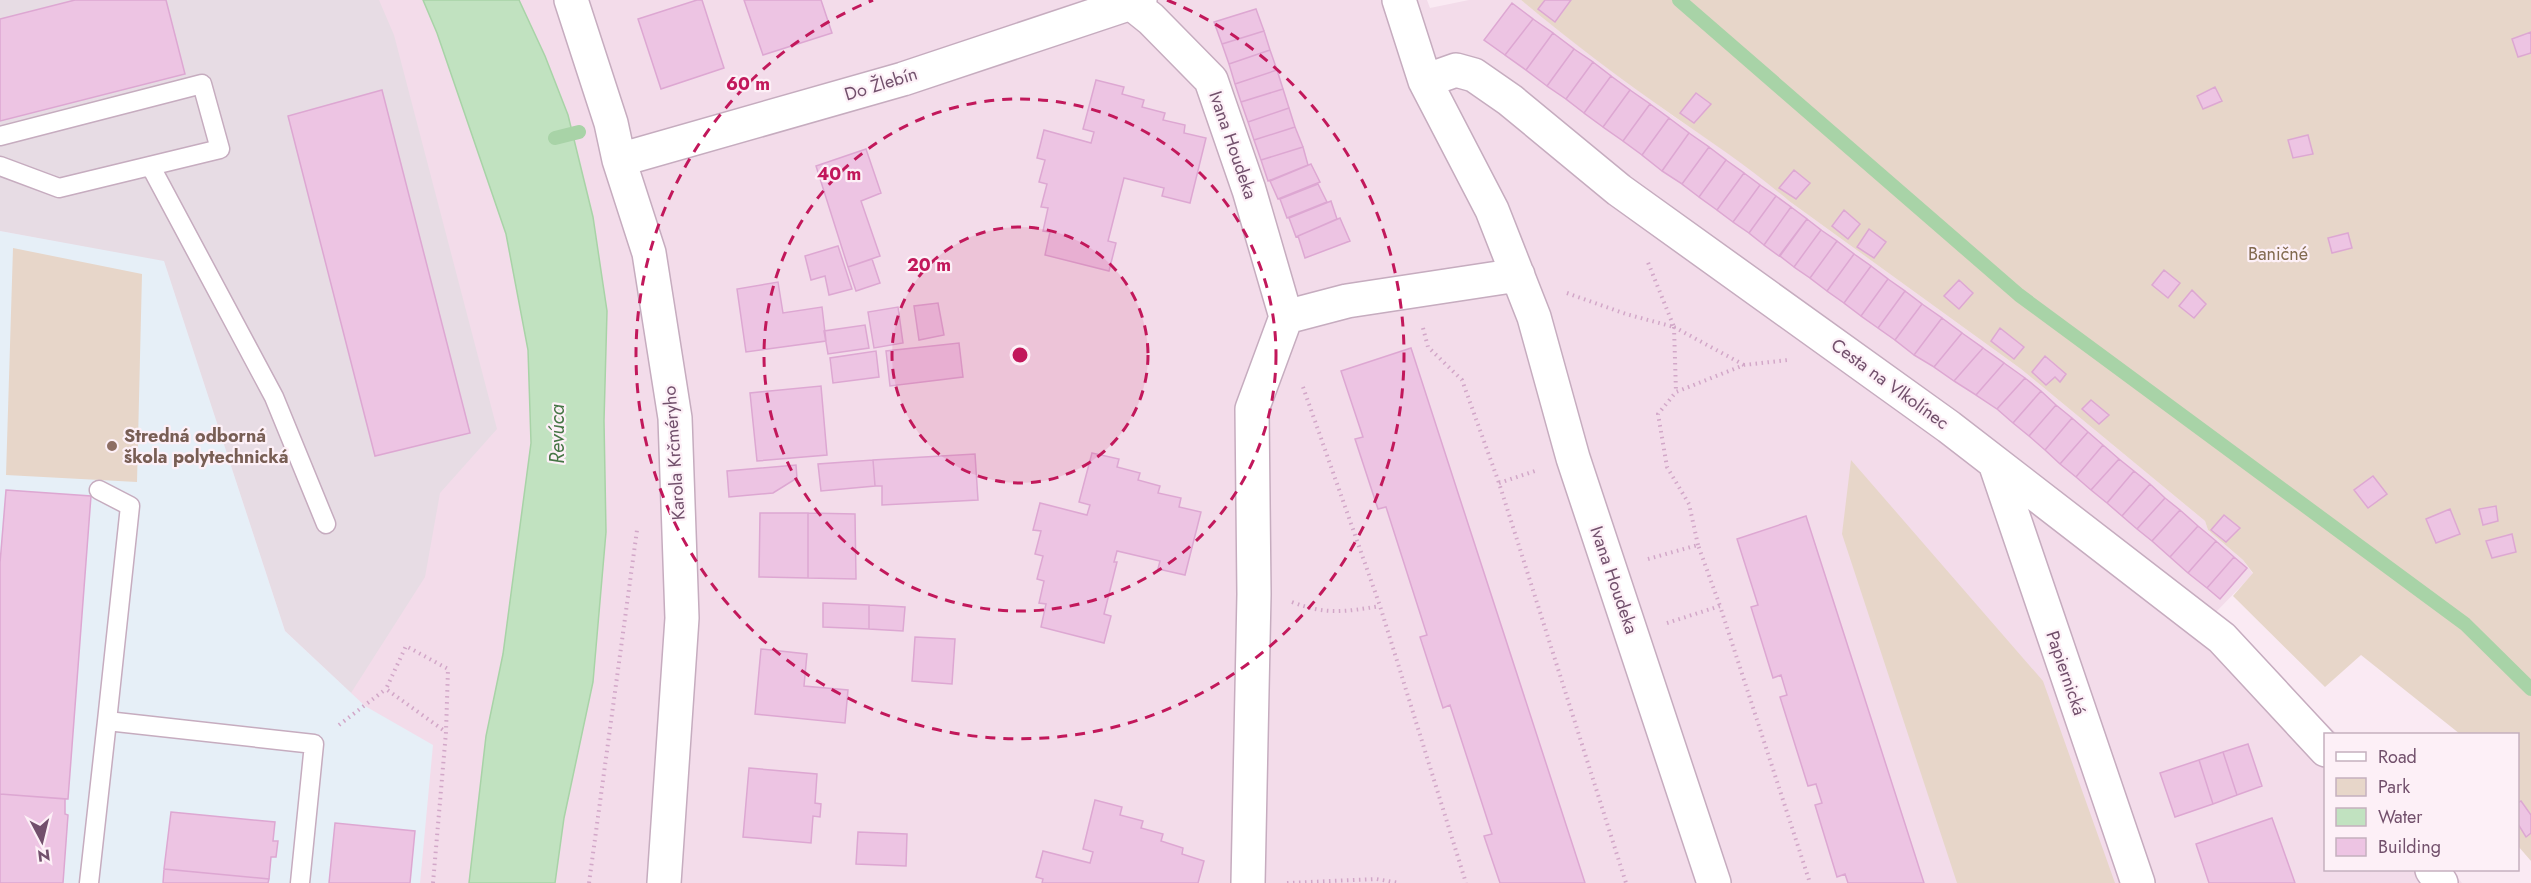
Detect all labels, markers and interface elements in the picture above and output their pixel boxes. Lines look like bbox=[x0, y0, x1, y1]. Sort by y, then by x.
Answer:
street label: Do Žlebín bbox=[841, 61, 921, 107]
text: 60 m bbox=[726, 71, 770, 97]
street label: Ivana Houdeka bbox=[1202, 87, 1264, 203]
text: 40 m bbox=[817, 161, 861, 187]
park label: Baničné bbox=[2248, 241, 2308, 267]
text: 20 m bbox=[907, 252, 951, 278]
street label: Cesta na Vlkolínec bbox=[1826, 332, 1954, 436]
centre of rings bbox=[1010, 345, 1030, 365]
street label: Karola Krčméryho bbox=[656, 385, 692, 521]
water label: Revúca bbox=[543, 404, 572, 464]
place label: Stredná odborná škola polytechnická bbox=[124, 423, 288, 470]
marker: Stredná odborná škola polytechnická bbox=[105, 439, 119, 453]
street label: Ivana Houdeka bbox=[1583, 522, 1645, 638]
street label: Papiernická bbox=[2039, 627, 2093, 719]
legend bbox=[2324, 733, 2519, 871]
text: Road bbox=[2378, 744, 2417, 770]
text: Park bbox=[2378, 774, 2410, 800]
text: Water bbox=[2378, 804, 2423, 830]
north arrow bbox=[12, 811, 72, 871]
text: Building bbox=[2378, 834, 2441, 860]
text: N bbox=[36, 843, 51, 868]

